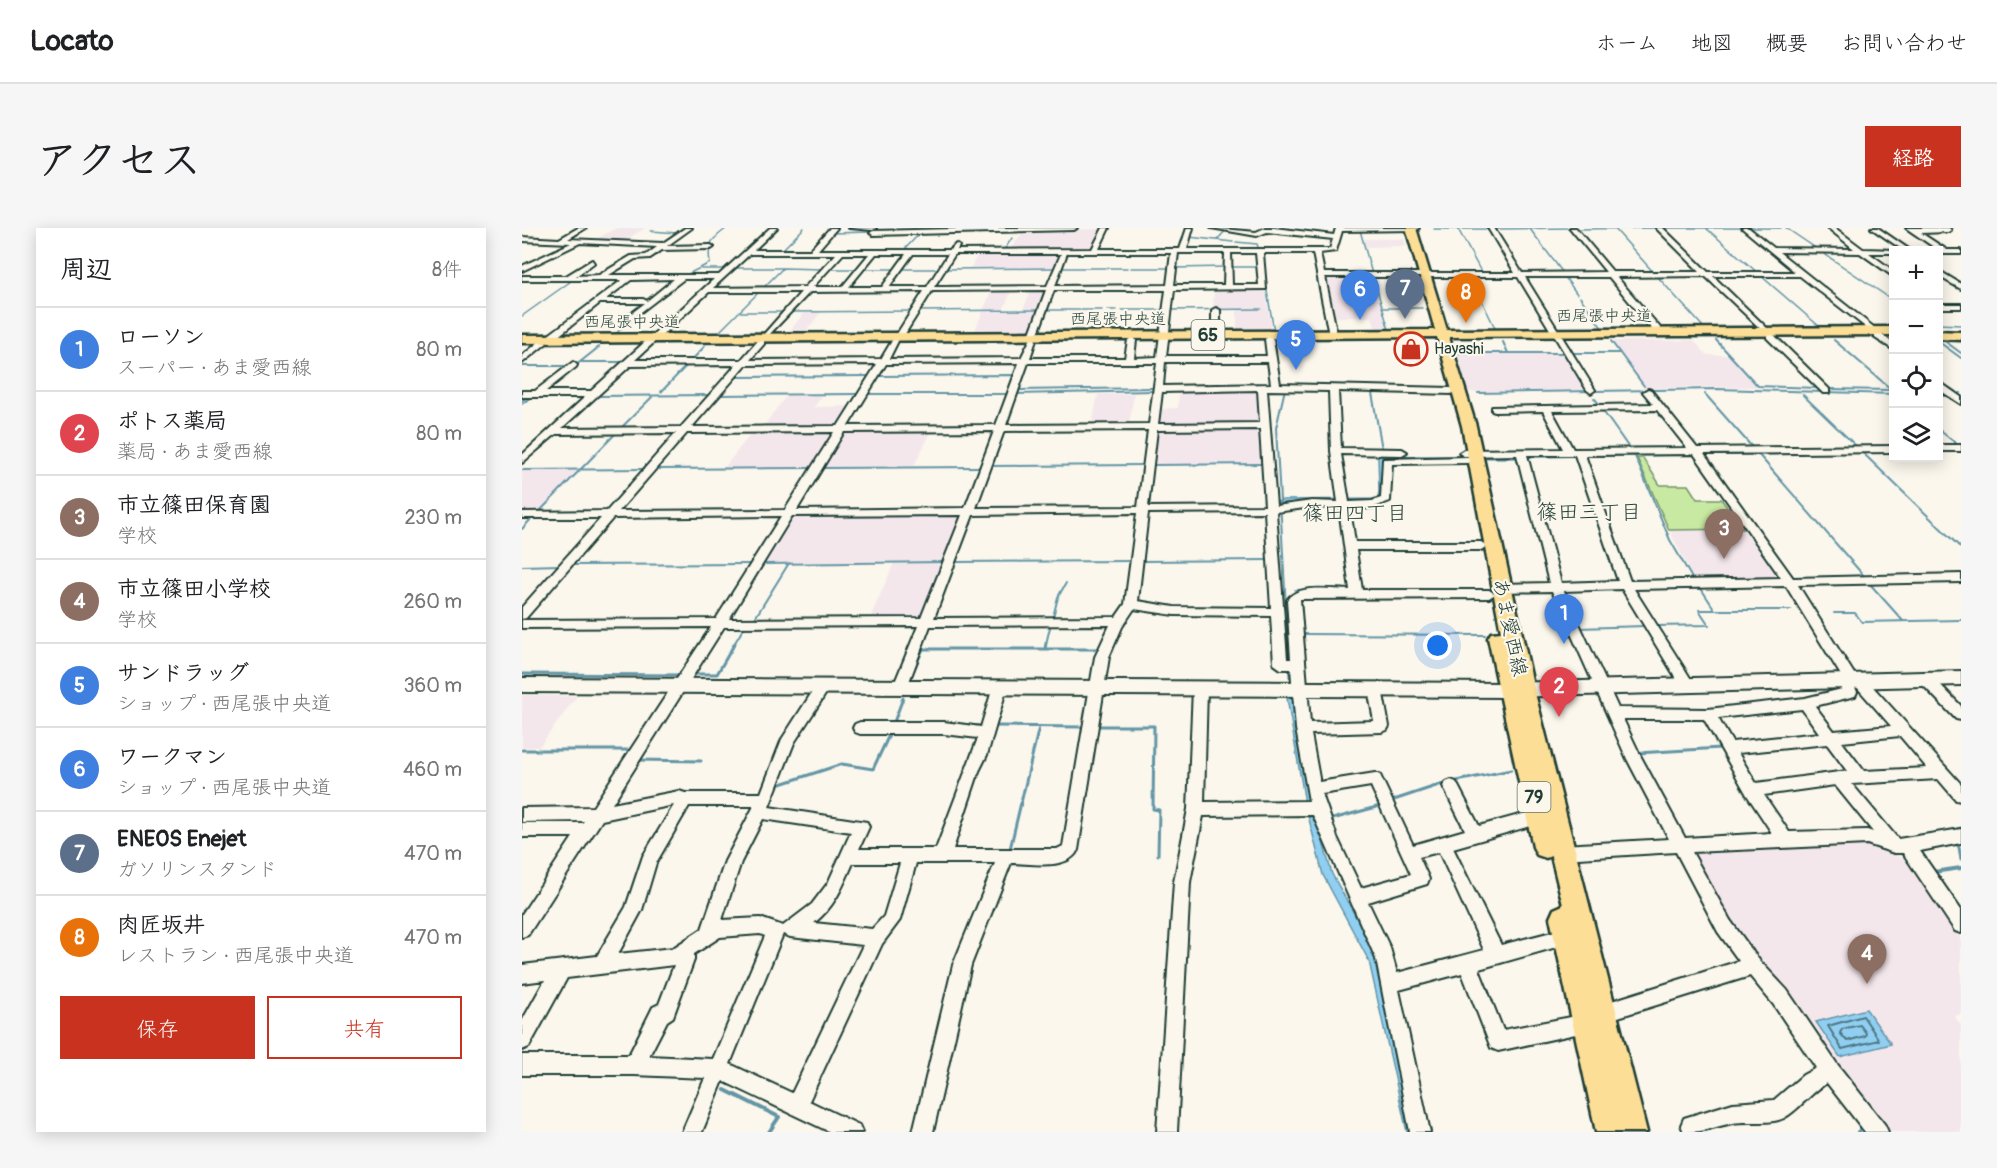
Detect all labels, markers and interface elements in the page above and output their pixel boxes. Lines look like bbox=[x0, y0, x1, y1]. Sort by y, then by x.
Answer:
text: Locato bbox=[30, 24, 114, 59]
text: ホーム bbox=[1596, 30, 1658, 57]
text: 地図 bbox=[1691, 30, 1733, 57]
text: 概要 bbox=[1766, 30, 1808, 57]
text: お問い合わせ bbox=[1841, 30, 1967, 57]
button: 経路 bbox=[1865, 126, 1961, 187]
text: アクセス bbox=[36, 135, 201, 187]
map controls bbox=[1889, 246, 1943, 462]
button: + bbox=[1889, 246, 1943, 300]
text: 周辺 bbox=[60, 254, 112, 286]
text: 8件 bbox=[432, 257, 462, 282]
pin: 6 bbox=[1340, 270, 1380, 320]
pin: 7 bbox=[1386, 270, 1424, 319]
pin: 8 bbox=[1446, 274, 1486, 323]
button: − bbox=[1889, 300, 1943, 354]
street label: 西尾張中央道 bbox=[1556, 306, 1652, 326]
street label: 西尾張中央道 bbox=[1070, 309, 1166, 329]
street label: 西尾張中央道 bbox=[584, 312, 680, 332]
road number: 65 bbox=[1192, 320, 1224, 350]
pin: 5 bbox=[1276, 320, 1316, 370]
text: ローソン bbox=[117, 323, 205, 351]
shop icon: Hayashi bbox=[1393, 331, 1429, 367]
text: 1 bbox=[76, 337, 83, 362]
text: 80 m bbox=[416, 337, 462, 362]
place label: Hayashi bbox=[1434, 339, 1484, 359]
button: locate bbox=[1889, 354, 1943, 408]
text: スーパー · あま愛西線 bbox=[117, 355, 311, 380]
text: ポトス薬局 bbox=[117, 407, 227, 435]
button: layers bbox=[1889, 408, 1943, 462]
text: 2 bbox=[74, 421, 85, 446]
text: 80 m bbox=[416, 421, 462, 446]
text: 薬局 · あま愛西線 bbox=[117, 439, 272, 464]
text: 市立篠田保育園 bbox=[117, 491, 271, 519]
district label: 篠田三丁目 bbox=[1537, 499, 1642, 526]
district label: 篠田四丁目 bbox=[1303, 500, 1408, 527]
text: 3 bbox=[74, 505, 85, 530]
text: 230 m bbox=[405, 505, 462, 530]
pin: 3 bbox=[1704, 510, 1744, 559]
text: 学校 bbox=[117, 523, 157, 548]
text: 市立篠田小学校 bbox=[117, 575, 271, 603]
street label: あま愛西線 bbox=[1487, 575, 1533, 679]
text: 4 bbox=[74, 589, 85, 614]
text: 260 m bbox=[403, 589, 462, 614]
pin: 1 bbox=[1544, 594, 1584, 644]
text: 学校 bbox=[117, 607, 157, 632]
your location bbox=[1423, 631, 1452, 660]
text: サンドラッグ bbox=[117, 659, 249, 687]
pin: 2 bbox=[1540, 668, 1578, 717]
text: 5 bbox=[74, 673, 85, 698]
text: 360 m bbox=[403, 673, 462, 698]
text: ショップ · 西尾張中央道 bbox=[117, 691, 331, 716]
text: ワークマン bbox=[117, 743, 227, 771]
text: 6 bbox=[74, 757, 85, 782]
text: 460 m bbox=[403, 757, 462, 782]
text: ショップ · 西尾張中央道 bbox=[117, 775, 331, 800]
road number: 79 bbox=[1518, 782, 1550, 812]
text: ENEOS Enejet bbox=[117, 825, 246, 853]
text: 7 bbox=[74, 841, 85, 866]
text: 470 m bbox=[404, 841, 462, 866]
text: ガソリンスタンド bbox=[117, 857, 277, 882]
text: 肉匠坂井 bbox=[117, 911, 205, 939]
text: 8 bbox=[74, 925, 85, 950]
text: 470 m bbox=[404, 925, 462, 950]
pin: 4 bbox=[1848, 934, 1886, 984]
text: レストラン · 西尾張中央道 bbox=[117, 943, 354, 968]
button: 保存 bbox=[60, 996, 255, 1059]
button: 共有 bbox=[267, 996, 462, 1059]

